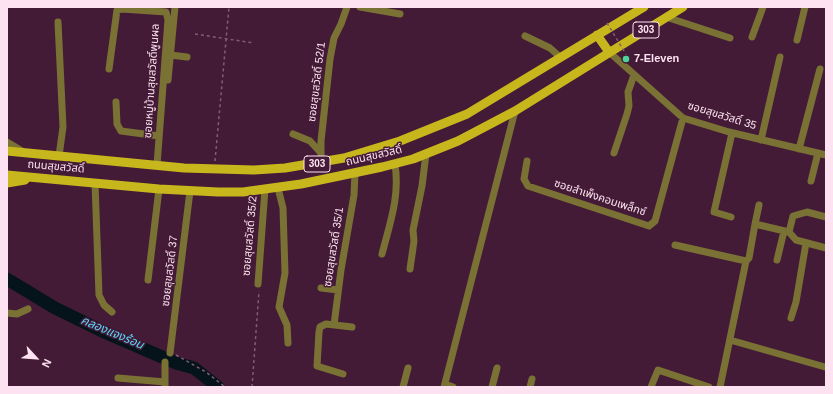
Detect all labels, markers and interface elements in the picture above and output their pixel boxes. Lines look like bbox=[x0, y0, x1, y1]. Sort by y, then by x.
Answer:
road number: 303 bbox=[633, 22, 659, 38]
street label: ซอยหมู่บ้านสุขสวัสดิ์พูนผล bbox=[141, 23, 163, 139]
street label: ซอยสุขสวัสดิ์ 52/1 bbox=[306, 41, 328, 123]
place label: 7-Eleven bbox=[634, 52, 679, 66]
marker: 7-Eleven bbox=[621, 54, 631, 64]
street label: ซอยสุขสวัสดิ์ 35 bbox=[686, 99, 758, 133]
street label: ถนนสุขสวัสดิ์ bbox=[345, 143, 403, 169]
road number: 303 bbox=[304, 156, 330, 172]
street label: ถนนสุขสวัสดิ์ bbox=[27, 158, 85, 176]
street label: ซอยสำเพ็งคอมเพล็กซ์ bbox=[552, 177, 648, 219]
street label: ซอยสุขสวัสดิ์ 35/2 bbox=[240, 195, 260, 277]
street label: ซอยสุขสวัสดิ์ 35/1 bbox=[321, 206, 347, 288]
street label: ซอยสุขสวัสดิ์ 37 bbox=[159, 235, 181, 307]
water label: คลองแจงร้อน bbox=[78, 313, 146, 353]
north arrow bbox=[16, 338, 56, 378]
text: N bbox=[40, 357, 54, 369]

